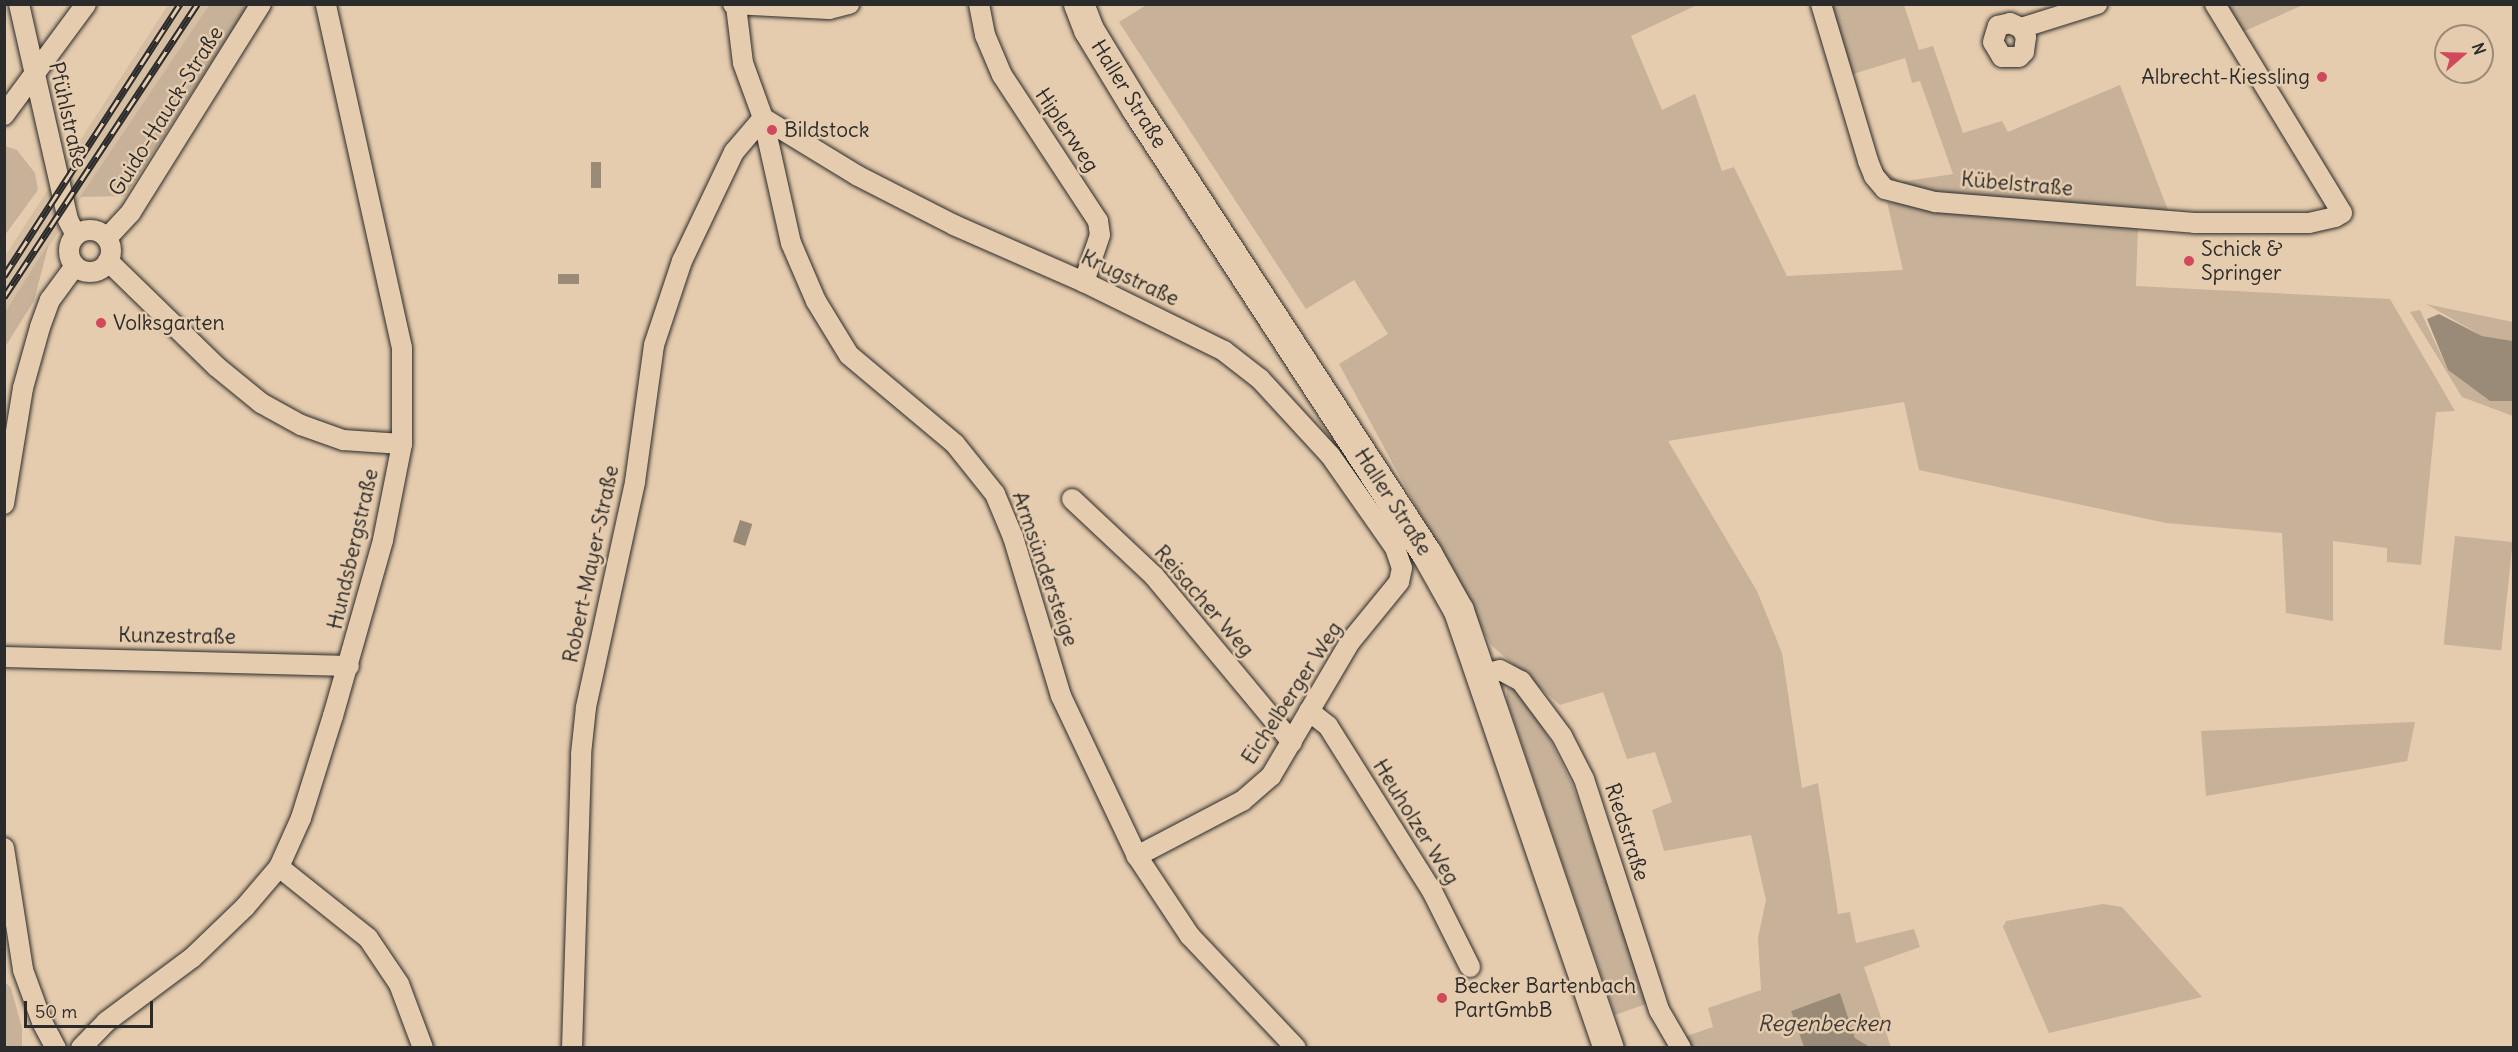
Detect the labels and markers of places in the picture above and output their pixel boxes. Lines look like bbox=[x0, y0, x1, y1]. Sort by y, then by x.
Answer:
place label: Albrecht-Kiessling bbox=[2141, 64, 2310, 90]
marker: Albrecht-Kiessling bbox=[2315, 70, 2329, 84]
place label: Bildstock bbox=[784, 117, 869, 143]
marker: Bildstock bbox=[765, 123, 779, 137]
place label: Schick & Springer bbox=[2201, 236, 2283, 286]
marker: Schick & Springer bbox=[2182, 254, 2196, 268]
place label: Volksgarten bbox=[113, 310, 225, 336]
marker: Volksgarten bbox=[94, 316, 108, 330]
place label: Becker Bartenbach PartGmbB bbox=[1454, 973, 1636, 1023]
marker: Becker Bartenbach PartGmbB bbox=[1435, 991, 1449, 1005]

